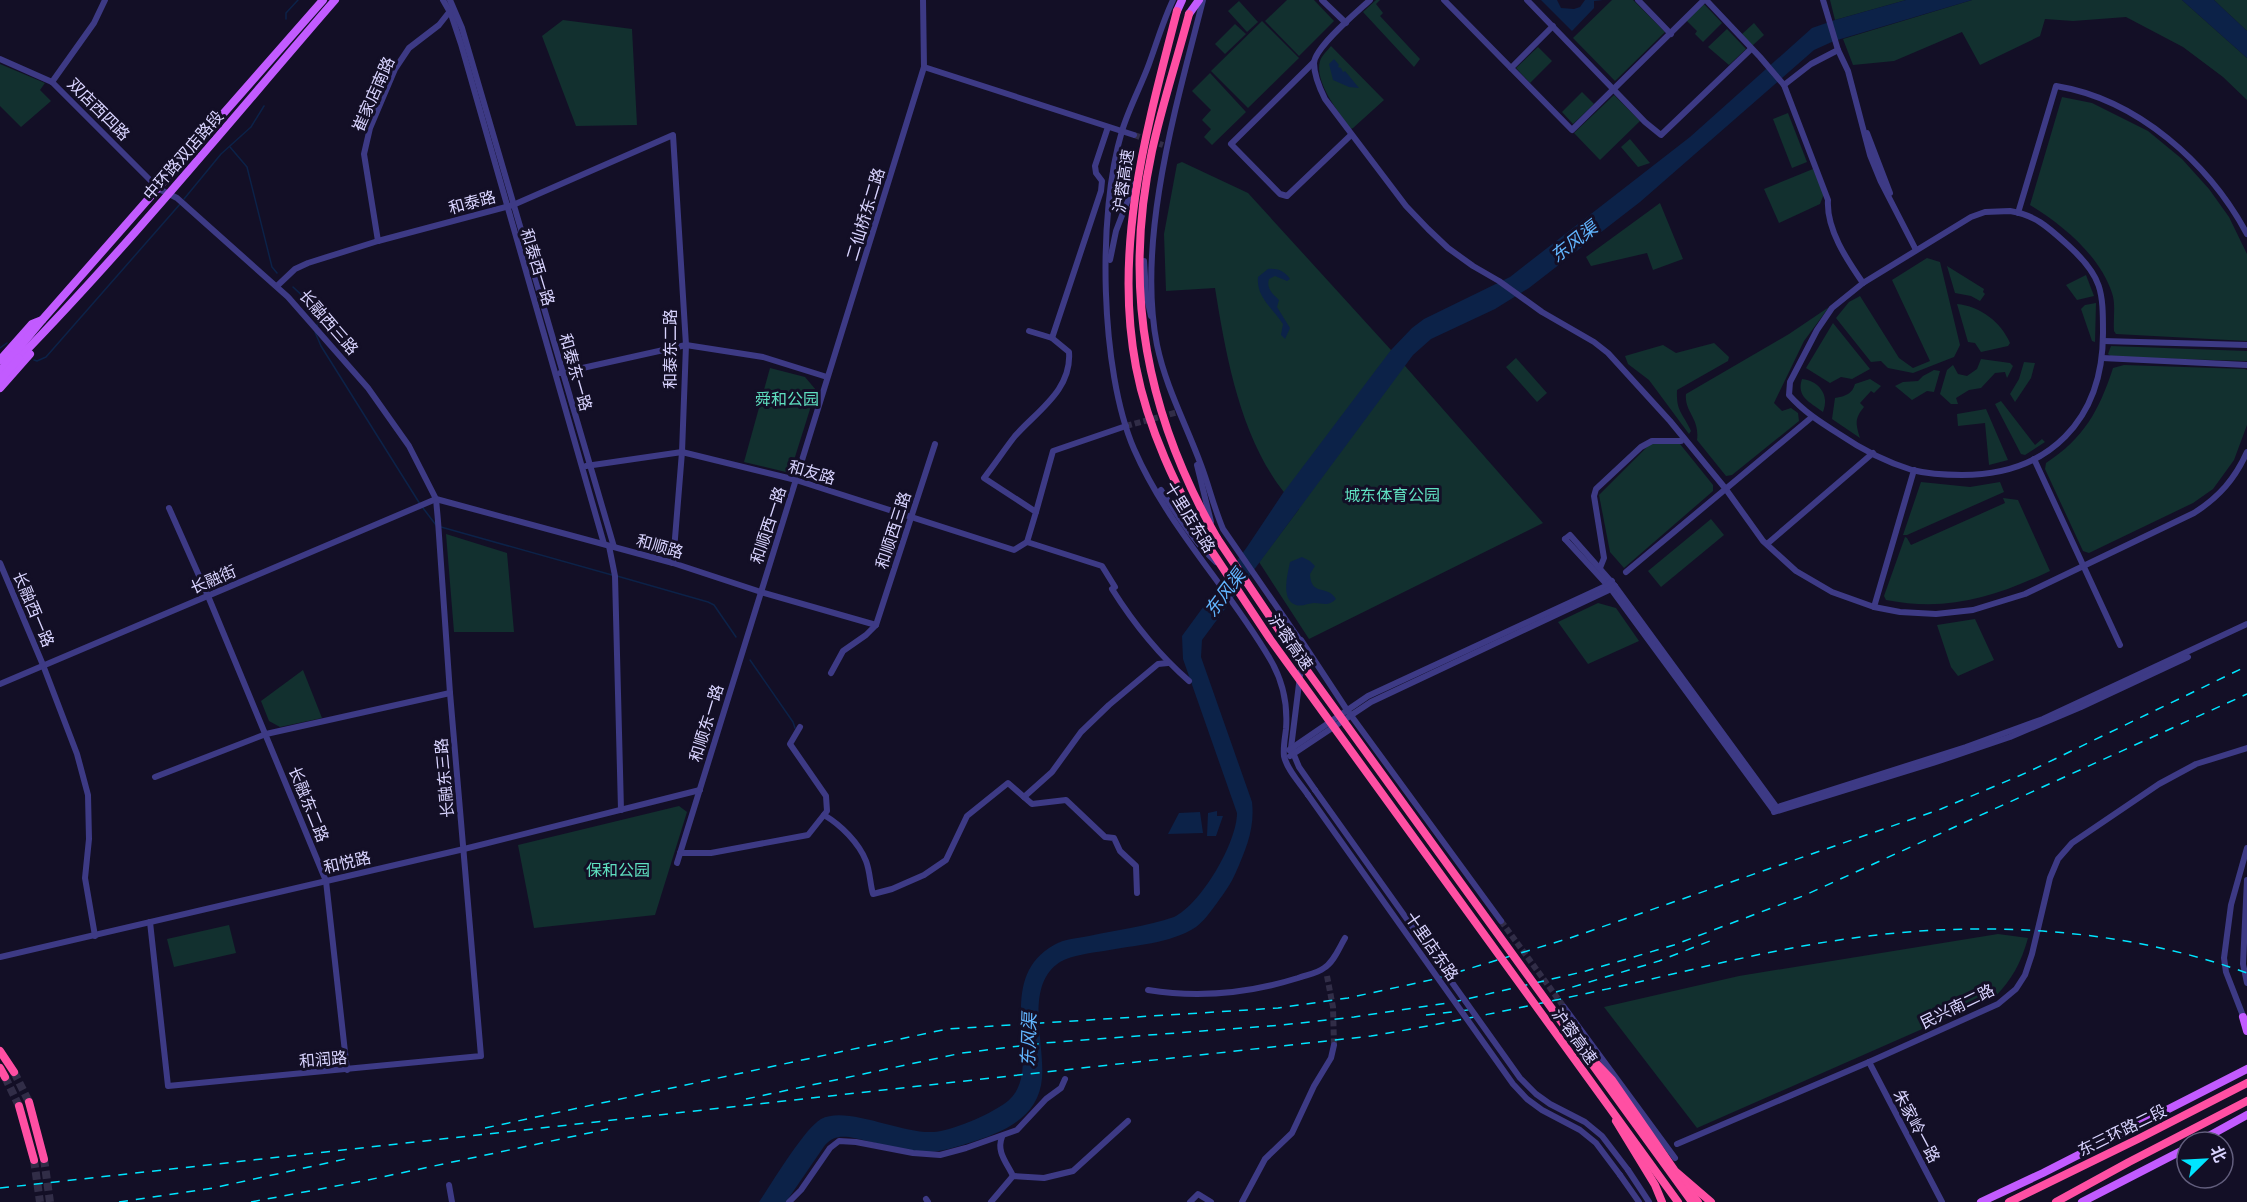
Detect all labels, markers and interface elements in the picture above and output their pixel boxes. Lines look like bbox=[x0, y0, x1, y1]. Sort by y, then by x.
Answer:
street label: 崔家店南路 bbox=[349, 54, 399, 135]
street label: 双店西四路 bbox=[63, 75, 133, 145]
street label: 中环路双店路段 bbox=[140, 107, 228, 204]
street label: 沪蓉高速 bbox=[1111, 148, 1138, 214]
street label: 二仙桥东二路 bbox=[843, 166, 890, 263]
street label: 和泰路 bbox=[447, 188, 498, 219]
water label: 东风渠 bbox=[1547, 216, 1604, 267]
street label: 和泰西一路 bbox=[516, 226, 557, 308]
street label: 长融西三路 bbox=[294, 287, 361, 359]
street label: 和泰东二路 bbox=[662, 309, 681, 389]
street label: 和泰东一路 bbox=[554, 331, 595, 413]
park label: 舜和公园 bbox=[755, 391, 819, 410]
street label: 和友路 bbox=[786, 458, 837, 489]
street label: 十里店东路 bbox=[1159, 479, 1218, 557]
street label: 和顺西一路 bbox=[748, 484, 791, 566]
park label: 城东体育公园 bbox=[1344, 487, 1440, 506]
street label: 和顺西三路 bbox=[873, 489, 916, 571]
street label: 和顺路 bbox=[634, 532, 685, 563]
street label: 长融街 bbox=[188, 562, 239, 599]
water label: 东风渠 bbox=[1201, 563, 1252, 621]
street label: 长融西一路 bbox=[8, 569, 57, 650]
street label: 沪蓉高速 bbox=[1264, 611, 1316, 675]
street label: 和顺东一路 bbox=[687, 682, 728, 764]
street label: 长融东三路 bbox=[433, 737, 458, 819]
street label: 长融东二路 bbox=[284, 764, 331, 845]
street label: 和悦路 bbox=[322, 849, 373, 878]
park label: 保和公园 bbox=[586, 862, 650, 881]
street label: 十里店东路 bbox=[1400, 909, 1462, 985]
street label: 民兴南二路 bbox=[1918, 981, 1998, 1033]
street label: 沪蓉高速 bbox=[1547, 1005, 1600, 1068]
water label: 东风渠 bbox=[1018, 1010, 1041, 1067]
street label: 和润路 bbox=[298, 1049, 348, 1072]
street label: 朱家岭一路 bbox=[1889, 1087, 1943, 1166]
street label: 东三环路二段 bbox=[2075, 1102, 2170, 1161]
north arrow bbox=[2175, 1130, 2235, 1190]
text: 北 bbox=[2205, 1143, 2229, 1166]

